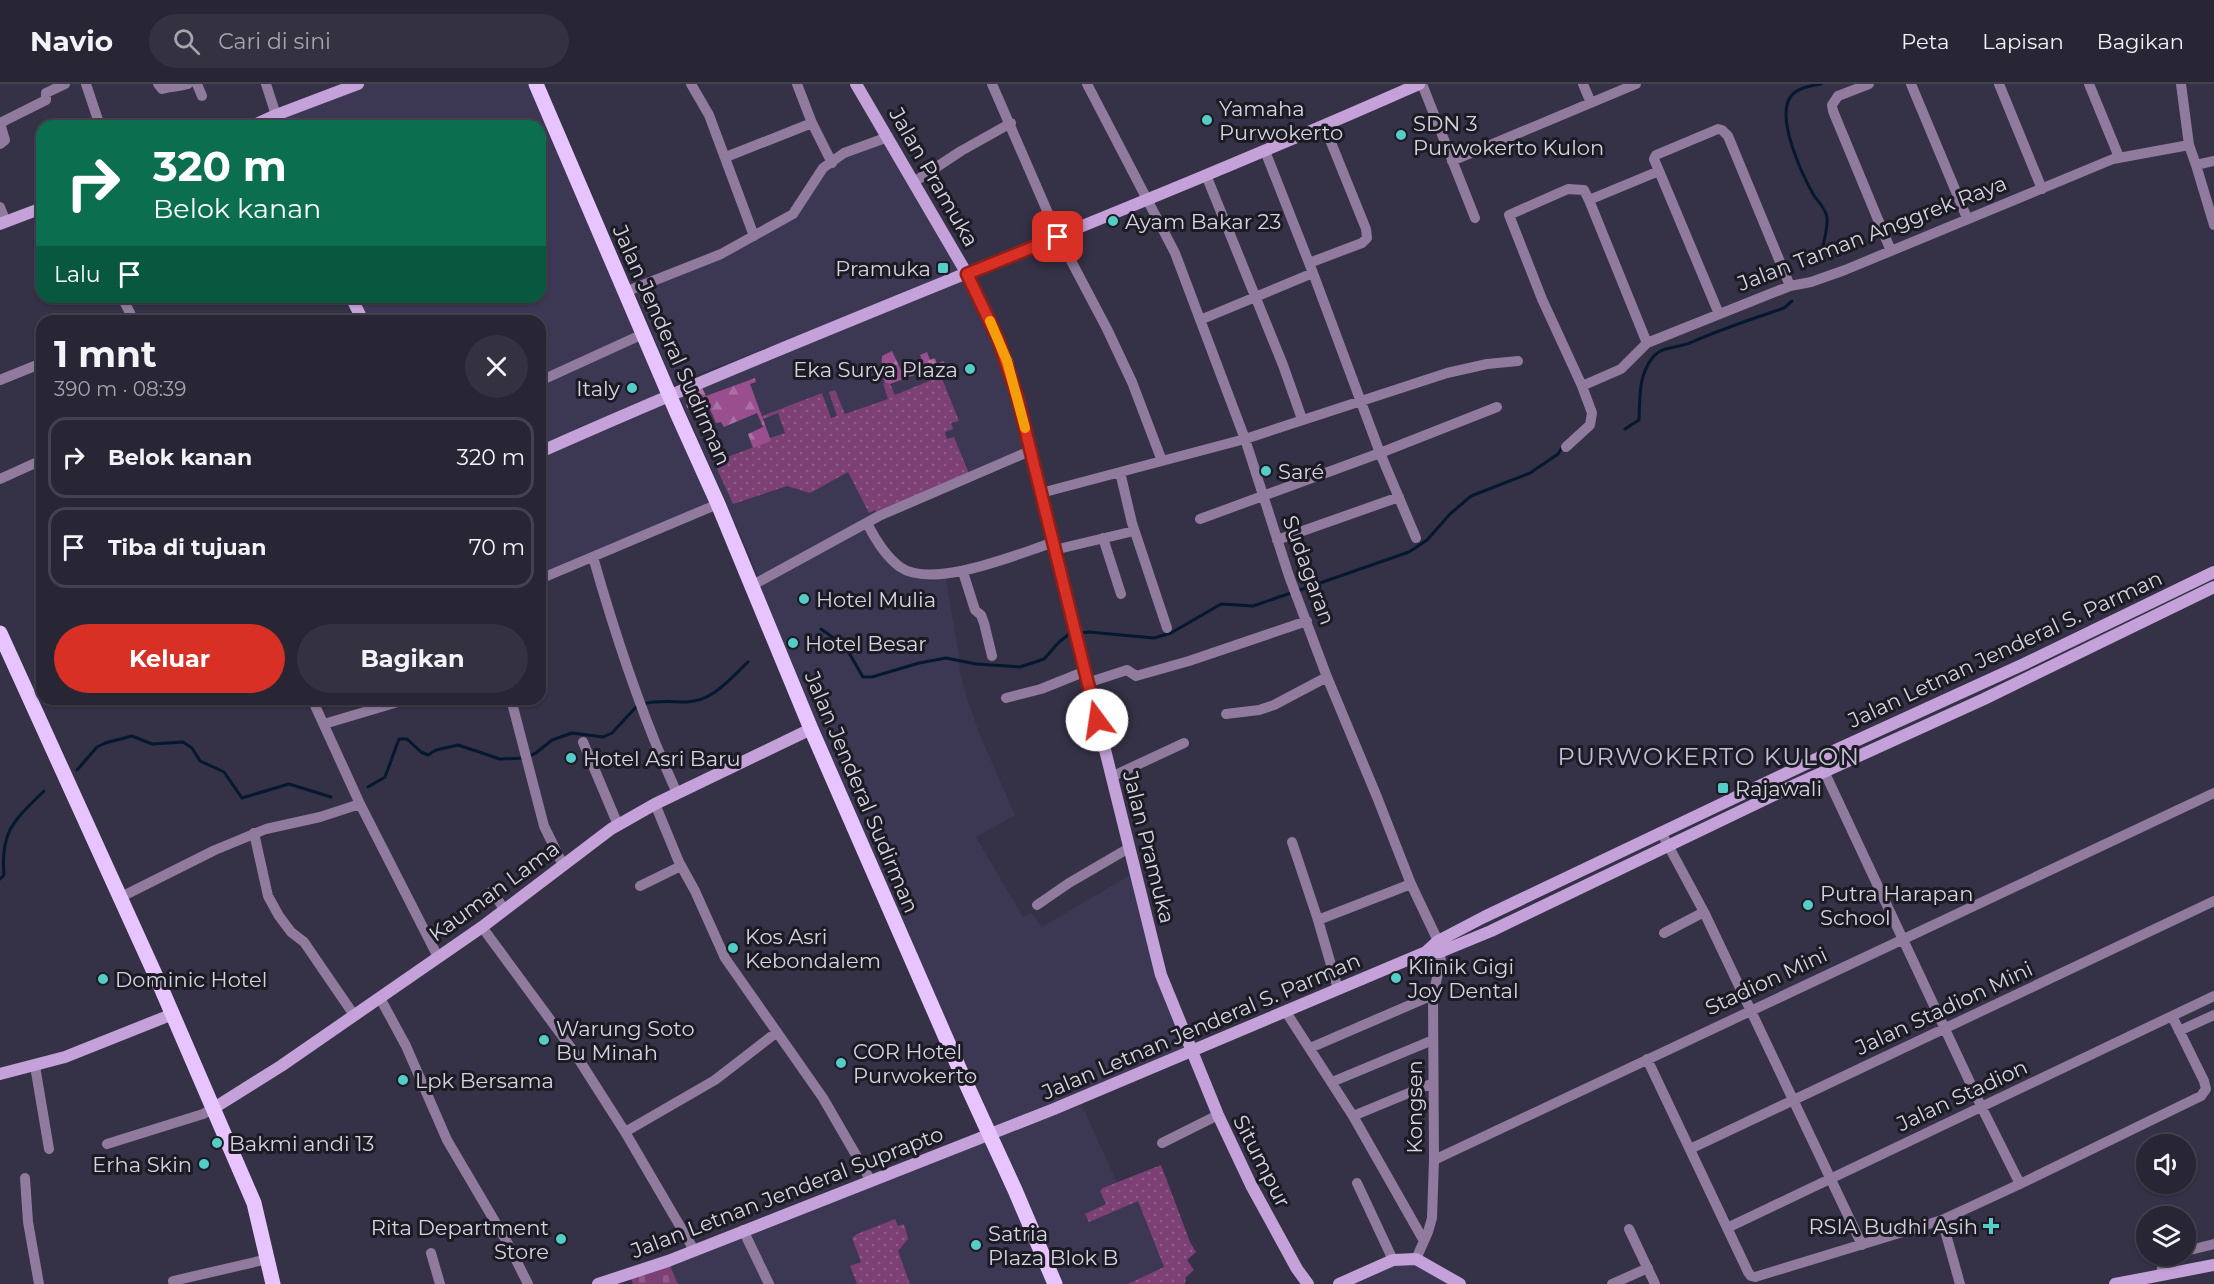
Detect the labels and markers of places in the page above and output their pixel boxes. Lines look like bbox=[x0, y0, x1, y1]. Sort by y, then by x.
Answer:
place label: Yamaha Purwokerto bbox=[1219, 96, 1343, 145]
place label: SDN 3 Purwokerto Kulon bbox=[1413, 111, 1604, 160]
marker: Yamaha Purwokerto bbox=[1200, 113, 1214, 127]
marker: SDN 3 Purwokerto Kulon bbox=[1394, 128, 1408, 142]
place label: Ayam Bakar 23 bbox=[1125, 209, 1281, 234]
pin bbox=[1032, 211, 1083, 262]
marker: Ayam Bakar 23 bbox=[1106, 214, 1120, 228]
place label: Pramuka bbox=[835, 256, 931, 281]
marker: Pramuka bbox=[936, 261, 950, 275]
place label: Eka Surya Plaza bbox=[793, 357, 958, 382]
marker: Eka Surya Plaza bbox=[963, 362, 977, 376]
place label: Italy bbox=[576, 376, 621, 401]
marker: Italy bbox=[625, 381, 639, 395]
place label: Saré bbox=[1278, 459, 1324, 484]
marker: Saré bbox=[1259, 464, 1273, 478]
place label: Hotel Mulia bbox=[816, 587, 936, 612]
marker: Hotel Mulia bbox=[797, 592, 811, 606]
place label: Hotel Besar bbox=[805, 631, 927, 656]
marker: Hotel Besar bbox=[786, 636, 800, 650]
place label: Hotel Asri Baru bbox=[583, 746, 741, 771]
marker: Hotel Asri Baru bbox=[564, 751, 578, 765]
place label: Rajawali bbox=[1735, 776, 1822, 801]
marker: Rajawali bbox=[1716, 781, 1730, 795]
place label: Putra Harapan School bbox=[1820, 881, 1973, 930]
marker: Putra Harapan School bbox=[1801, 898, 1815, 912]
place label: Kos Asri Kebondalem bbox=[745, 924, 881, 973]
marker: Kos Asri Kebondalem bbox=[726, 941, 740, 955]
place label: Klinik Gigi Joy Dental bbox=[1407, 954, 1519, 1003]
place label: Dominic Hotel bbox=[115, 967, 267, 992]
marker: Klinik Gigi Joy Dental bbox=[1389, 971, 1403, 985]
marker: Dominic Hotel bbox=[96, 972, 110, 986]
place label: Warung Soto Bu Minah bbox=[556, 1016, 695, 1065]
marker: Warung Soto Bu Minah bbox=[537, 1033, 551, 1047]
place label: COR Hotel Purwokerto bbox=[853, 1039, 977, 1088]
marker: COR Hotel Purwokerto bbox=[834, 1056, 848, 1070]
place label: Lpk Bersama bbox=[415, 1068, 554, 1093]
marker: Lpk Bersama bbox=[396, 1073, 410, 1087]
place label: Bakmi andi 13 bbox=[229, 1131, 374, 1156]
marker: Bakmi andi 13 bbox=[210, 1136, 224, 1150]
place label: Erha Skin bbox=[92, 1152, 192, 1177]
marker: Erha Skin bbox=[197, 1157, 211, 1171]
place label: RSIA Budhi Asih bbox=[1808, 1214, 1978, 1239]
place label: Rita Department Store bbox=[371, 1215, 549, 1264]
marker: RSIA Budhi Asih bbox=[1982, 1217, 2000, 1235]
place label: Satria Plaza Blok B bbox=[988, 1221, 1118, 1270]
marker: Rita Department Store bbox=[554, 1232, 568, 1246]
marker: Satria Plaza Blok B bbox=[969, 1238, 983, 1252]

